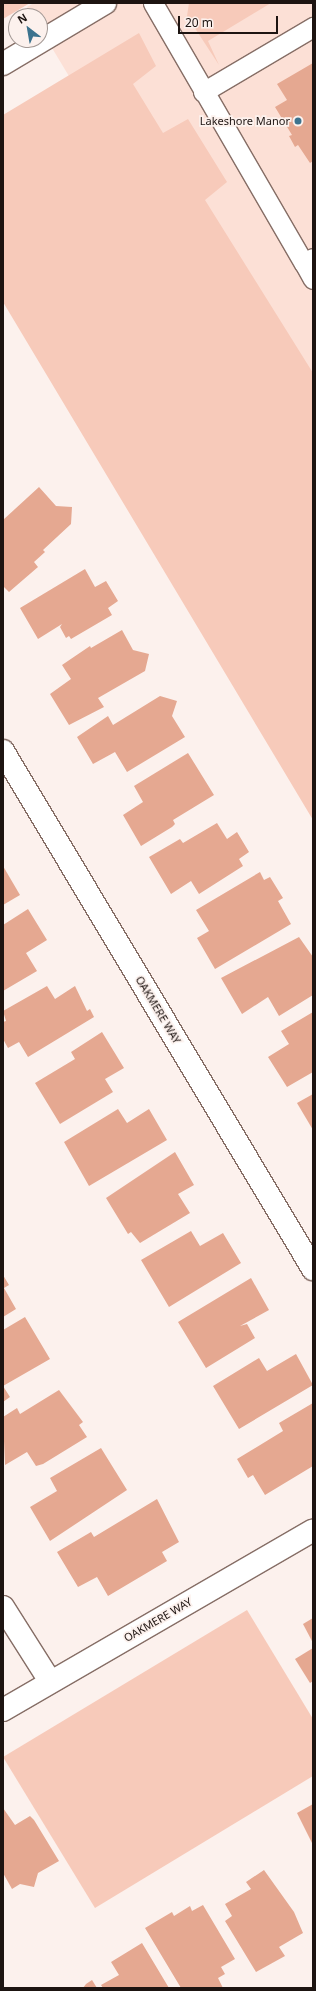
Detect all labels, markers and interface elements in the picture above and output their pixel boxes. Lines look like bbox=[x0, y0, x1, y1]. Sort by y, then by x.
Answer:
north arrow bbox=[8, 8, 48, 48]
scale bar bbox=[180, 8, 280, 34]
text: N bbox=[14, 9, 30, 27]
text: 20 m bbox=[185, 14, 213, 31]
place label: Lakeshore Manor bbox=[200, 114, 290, 128]
marker: Lakeshore Manor bbox=[293, 116, 303, 126]
street label: OAKMERE WAY bbox=[133, 974, 183, 1046]
street label: OAKMERE WAY bbox=[122, 1595, 194, 1645]

